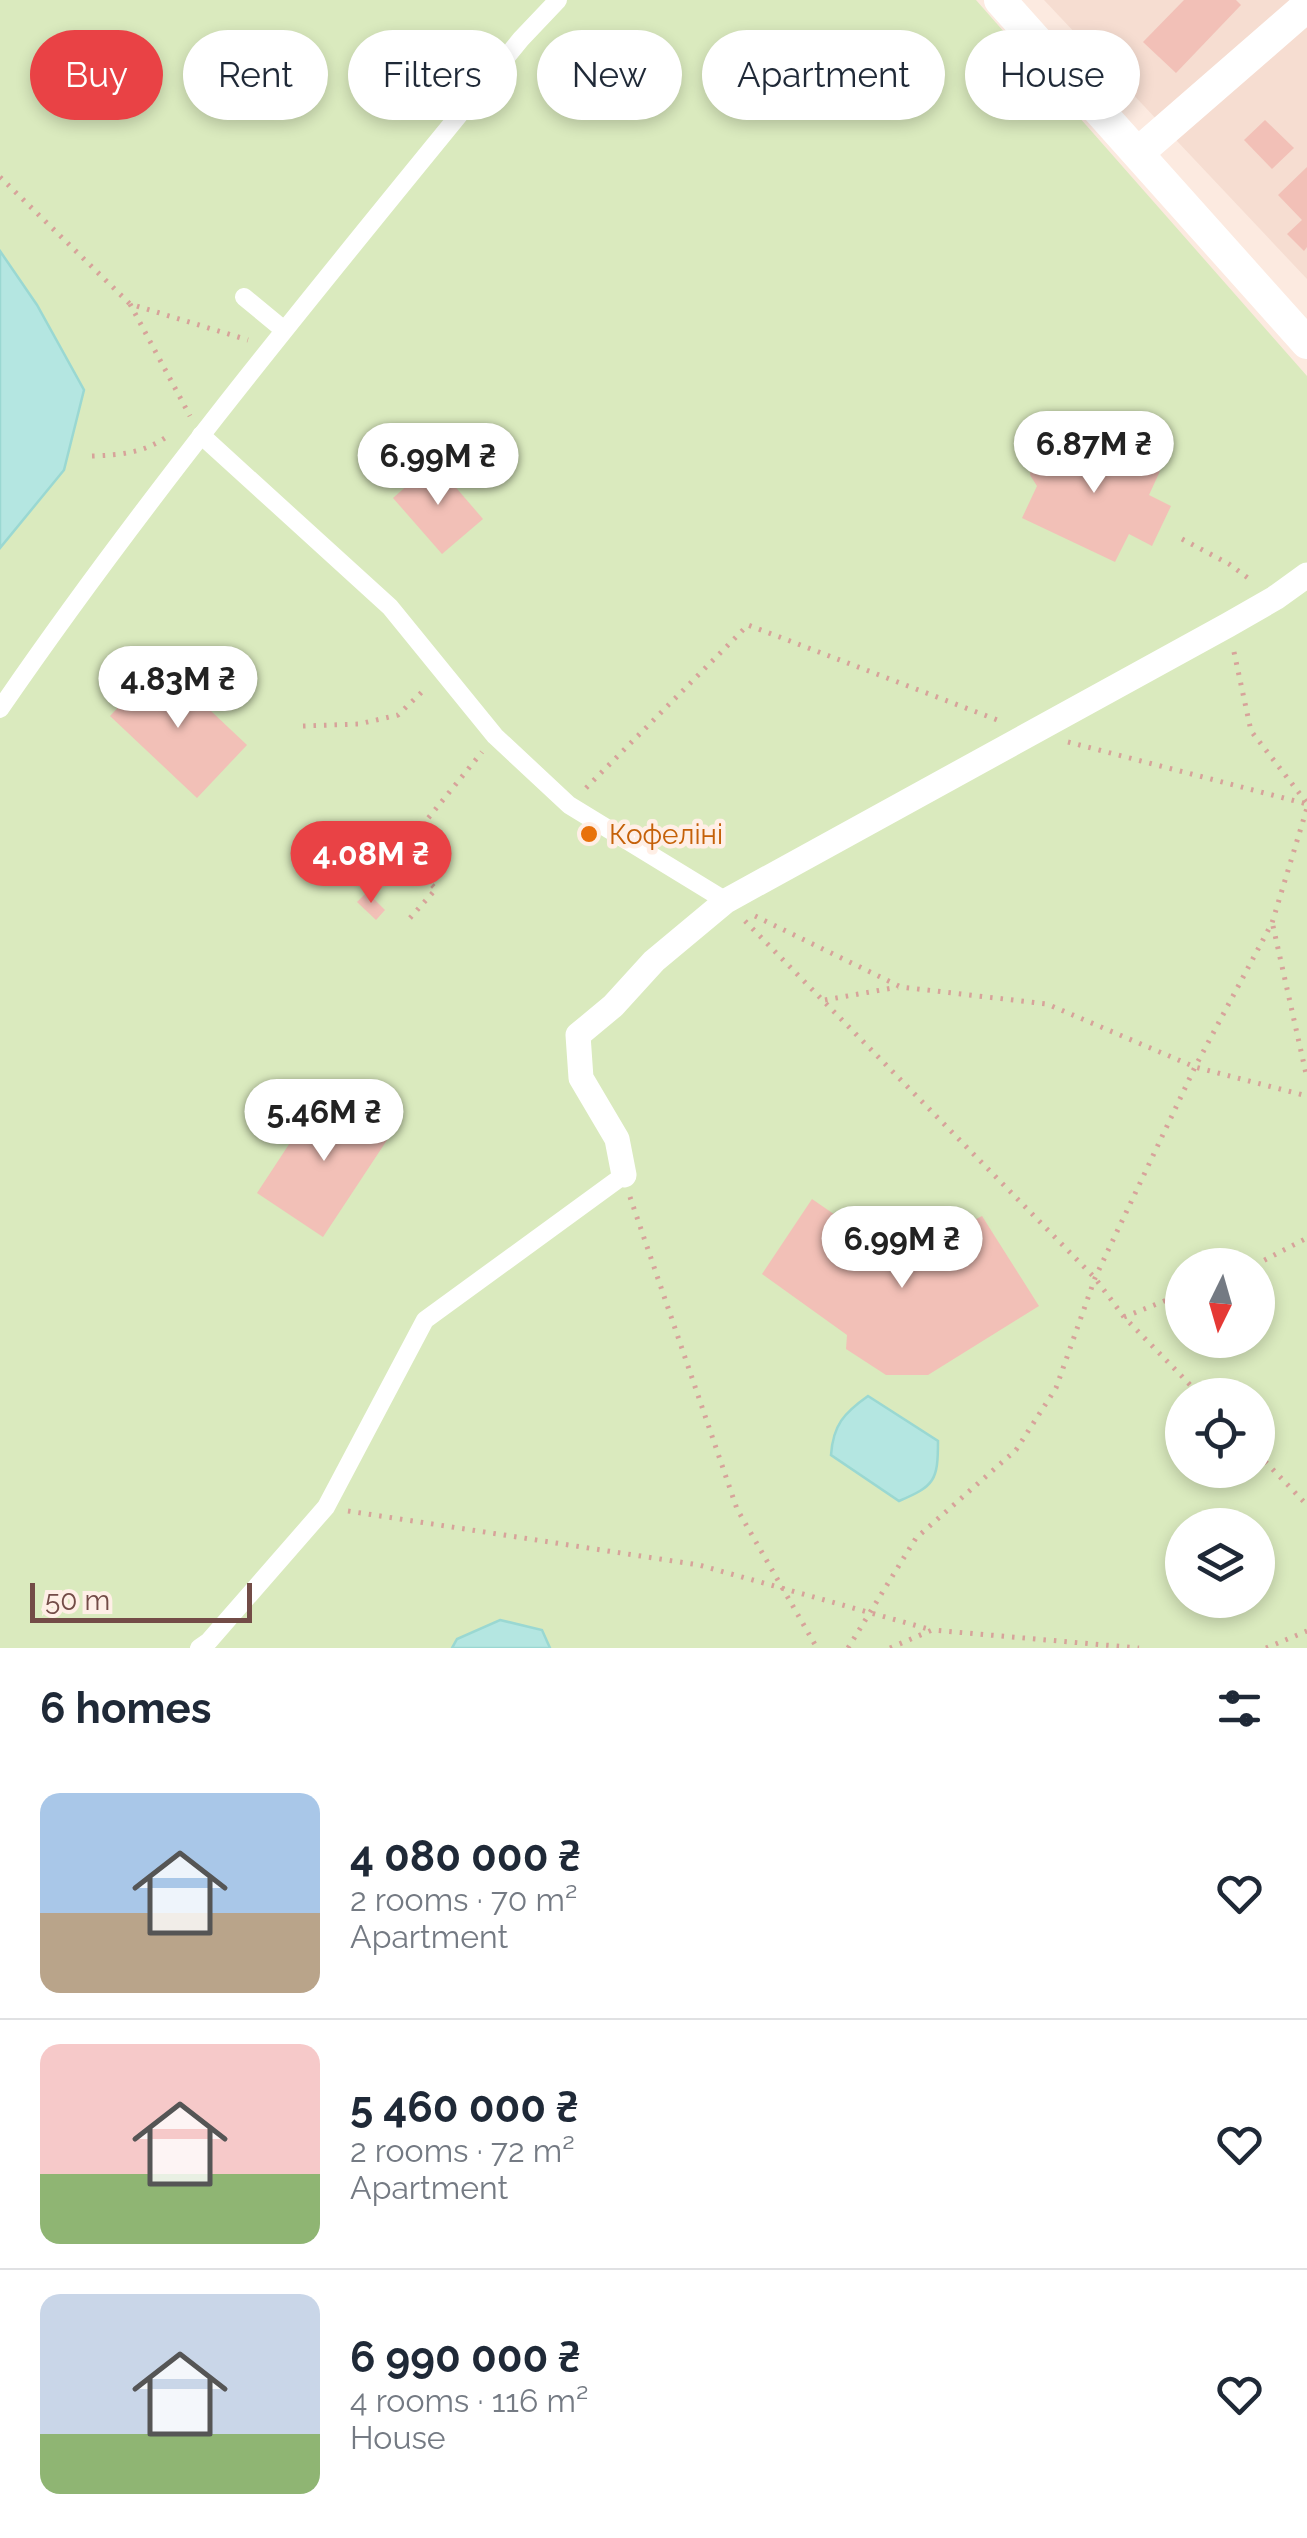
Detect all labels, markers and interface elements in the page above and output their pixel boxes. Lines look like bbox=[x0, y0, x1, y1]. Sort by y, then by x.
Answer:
chip: Buy bbox=[30, 30, 163, 120]
chip: Rent bbox=[183, 30, 328, 120]
chip: Filters bbox=[348, 30, 517, 120]
chip: New bbox=[537, 30, 682, 120]
chip: Apartment bbox=[702, 30, 945, 120]
chip: House bbox=[965, 30, 1140, 120]
pin: 6.87M ₴ bbox=[1002, 411, 1186, 496]
pin: 6.99M ₴ bbox=[346, 423, 530, 508]
text: 6.87M ₴ bbox=[1036, 425, 1152, 462]
text: 6.99M ₴ bbox=[380, 437, 496, 474]
pin: 4.83M ₴ bbox=[86, 646, 270, 731]
text: 4.83M ₴ bbox=[120, 660, 236, 697]
place label: Кофеліні bbox=[609, 818, 723, 851]
pin: 4.08M ₴ bbox=[279, 821, 463, 906]
marker: Кофеліні bbox=[578, 823, 600, 845]
text: 4.08M ₴ bbox=[313, 835, 429, 872]
pin: 5.46M ₴ bbox=[232, 1079, 416, 1164]
text: 5.46M ₴ bbox=[266, 1093, 382, 1130]
pin: 6.99M ₴ bbox=[810, 1206, 994, 1291]
text: 6.99M ₴ bbox=[844, 1220, 960, 1257]
north arrow bbox=[1165, 1248, 1275, 1358]
map controls bbox=[1165, 1248, 1275, 1618]
button: locate bbox=[1165, 1378, 1275, 1488]
button: layers bbox=[1165, 1508, 1275, 1618]
scale bar bbox=[30, 1578, 252, 1622]
text: 50 m bbox=[45, 1584, 110, 1617]
icon: filters bbox=[1212, 1681, 1267, 1736]
text: 6 homes bbox=[40, 1684, 211, 1733]
text: 4 080 000 ₴ bbox=[350, 1832, 581, 1881]
icon: home bbox=[120, 1833, 240, 1953]
icon: heart bbox=[1212, 1866, 1267, 1921]
text: 2 rooms · 70 m² bbox=[350, 1881, 577, 1918]
text: Apartment bbox=[350, 1918, 508, 1955]
text: 5 460 000 ₴ bbox=[350, 2083, 579, 2132]
icon: home bbox=[120, 2084, 240, 2204]
icon: heart bbox=[1212, 2117, 1267, 2172]
text: 2 rooms · 72 m² bbox=[350, 2132, 575, 2169]
text: Apartment bbox=[350, 2169, 508, 2206]
text: 6 990 000 ₴ bbox=[350, 2333, 581, 2382]
icon: home bbox=[120, 2334, 240, 2454]
icon: heart bbox=[1212, 2367, 1267, 2422]
text: 4 rooms · 116 m² bbox=[350, 2382, 588, 2419]
text: House bbox=[350, 2419, 446, 2456]

